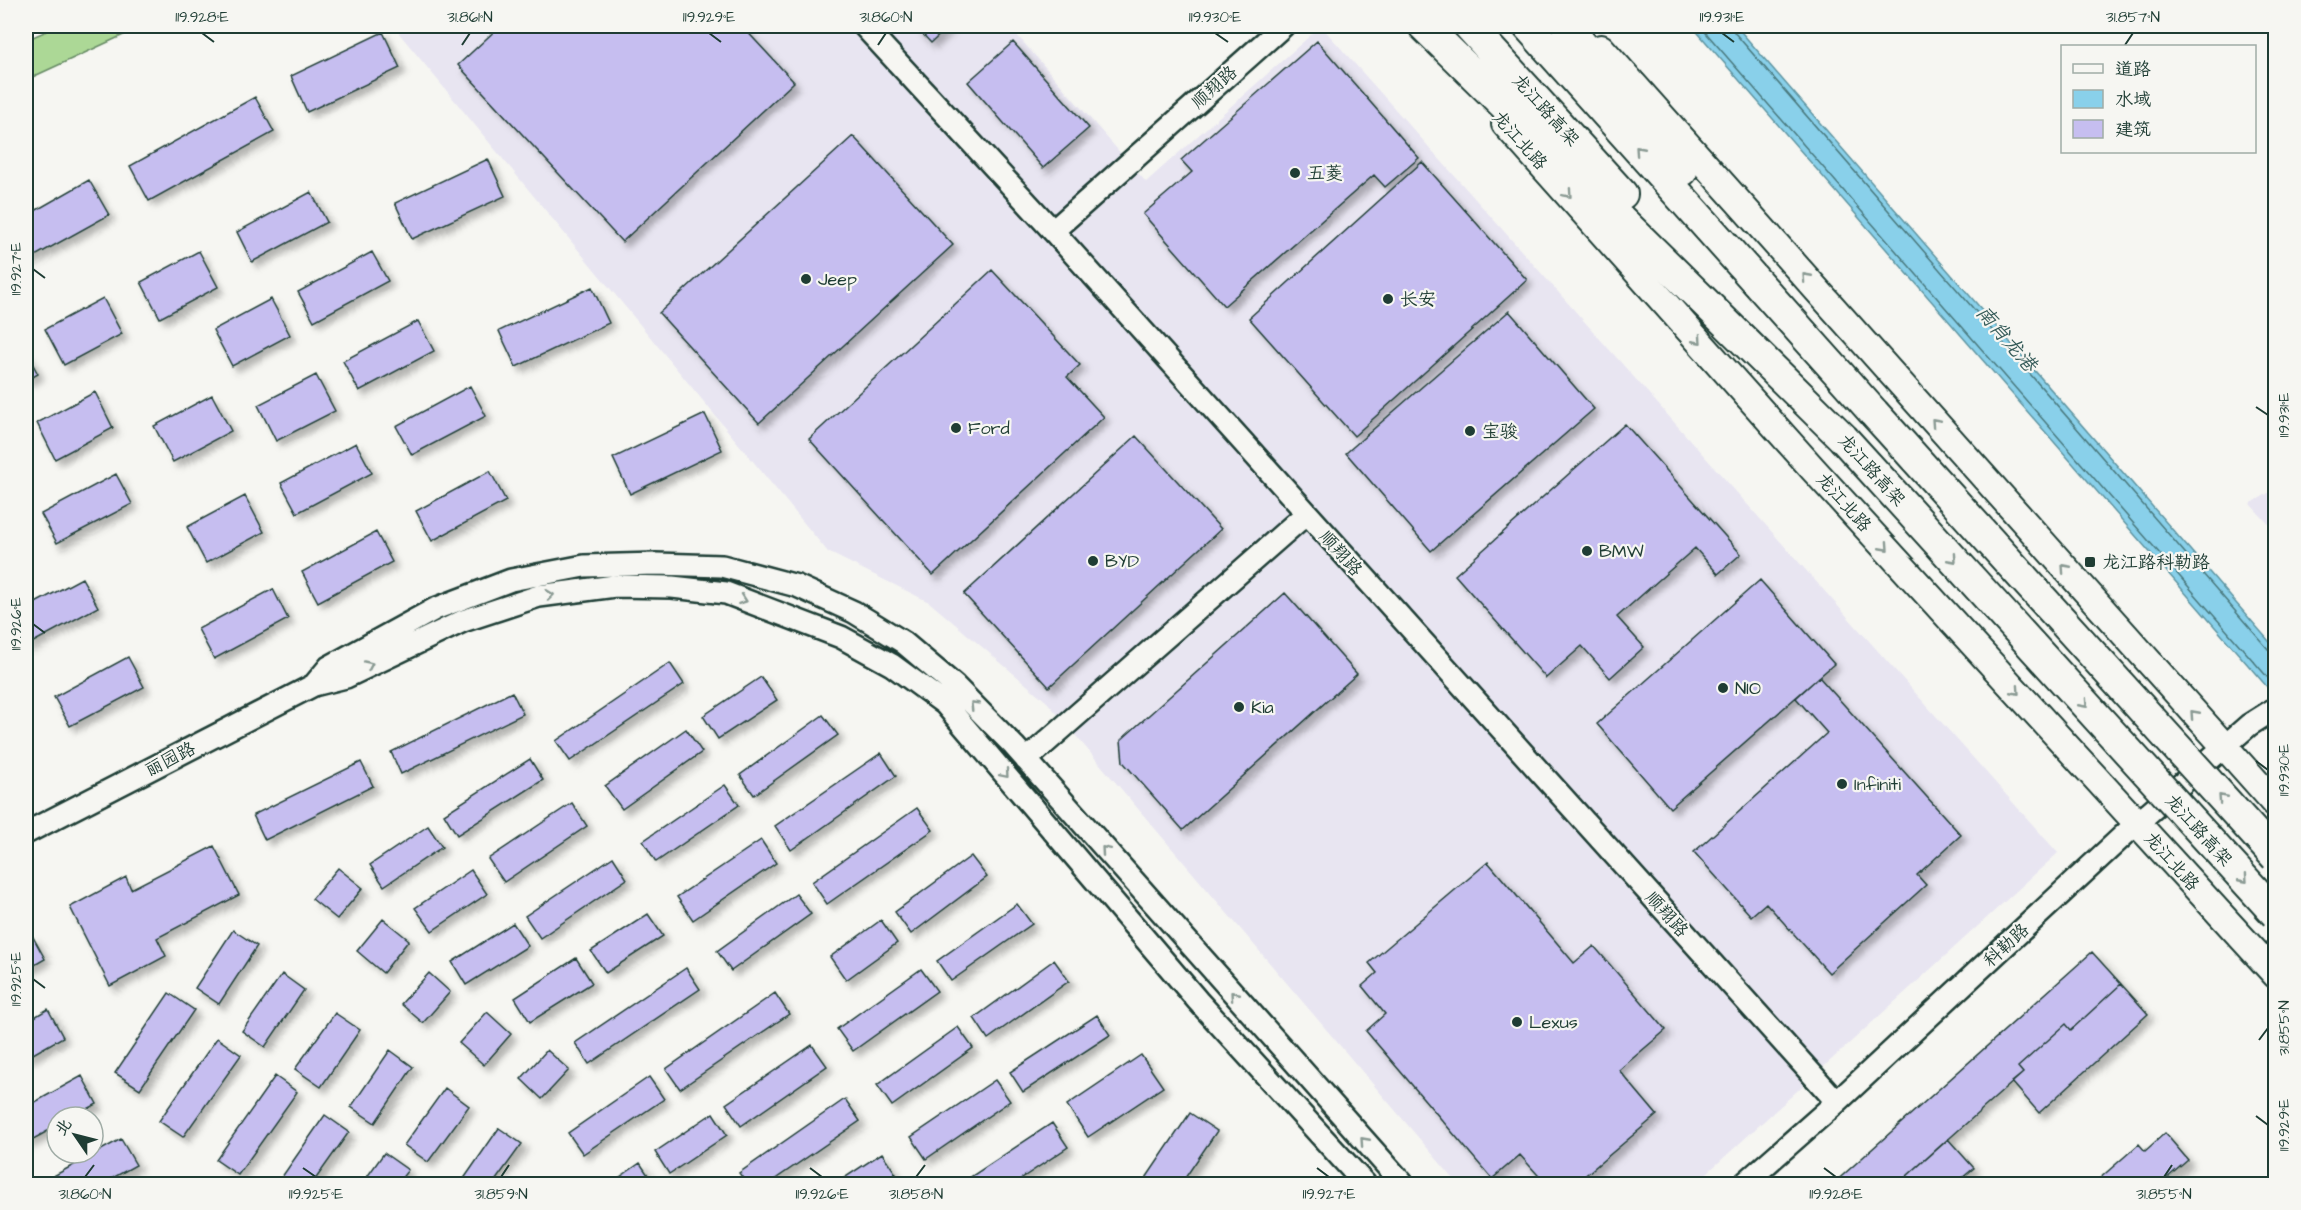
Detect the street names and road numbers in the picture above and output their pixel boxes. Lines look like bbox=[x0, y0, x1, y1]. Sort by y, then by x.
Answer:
street label: 顺翔路 bbox=[1186, 60, 1243, 115]
street label: 龙江路高架 bbox=[1506, 69, 1585, 152]
street label: 龙江北路 bbox=[1486, 105, 1553, 175]
street label: 龙江路高架 bbox=[1832, 429, 1911, 512]
street label: 龙江北路 bbox=[1810, 467, 1877, 537]
street label: 顺翔路 bbox=[1313, 525, 1368, 582]
street label: 丽园路 bbox=[140, 736, 200, 783]
street label: 龙江路高架 bbox=[2159, 789, 2238, 872]
street label: 龙江北路 bbox=[2138, 826, 2205, 896]
street label: 顺翔路 bbox=[1639, 886, 1694, 943]
street label: 科勒路 bbox=[1978, 918, 2035, 973]

